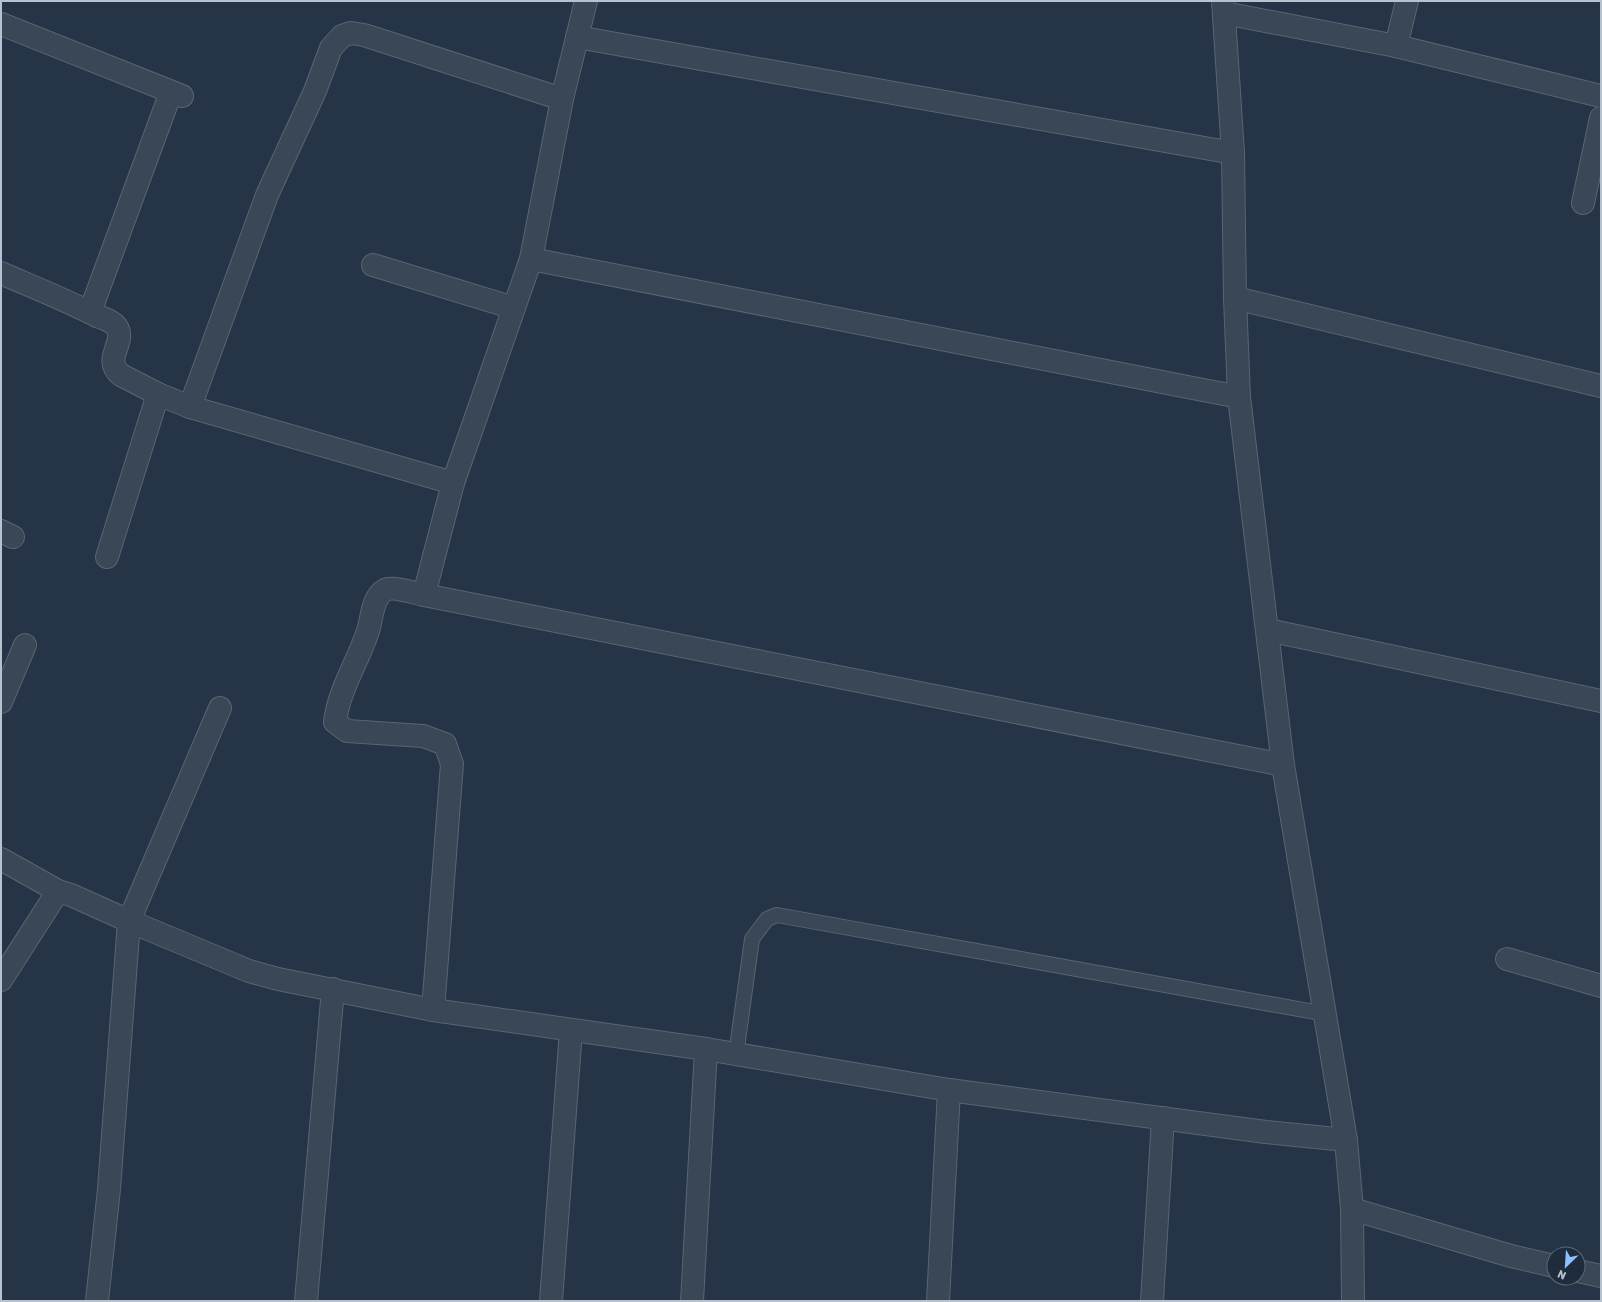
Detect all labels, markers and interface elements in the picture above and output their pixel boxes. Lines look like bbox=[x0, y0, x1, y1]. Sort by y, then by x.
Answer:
north arrow bbox=[1546, 1246, 1586, 1286]
text: N bbox=[1556, 1267, 1568, 1282]

